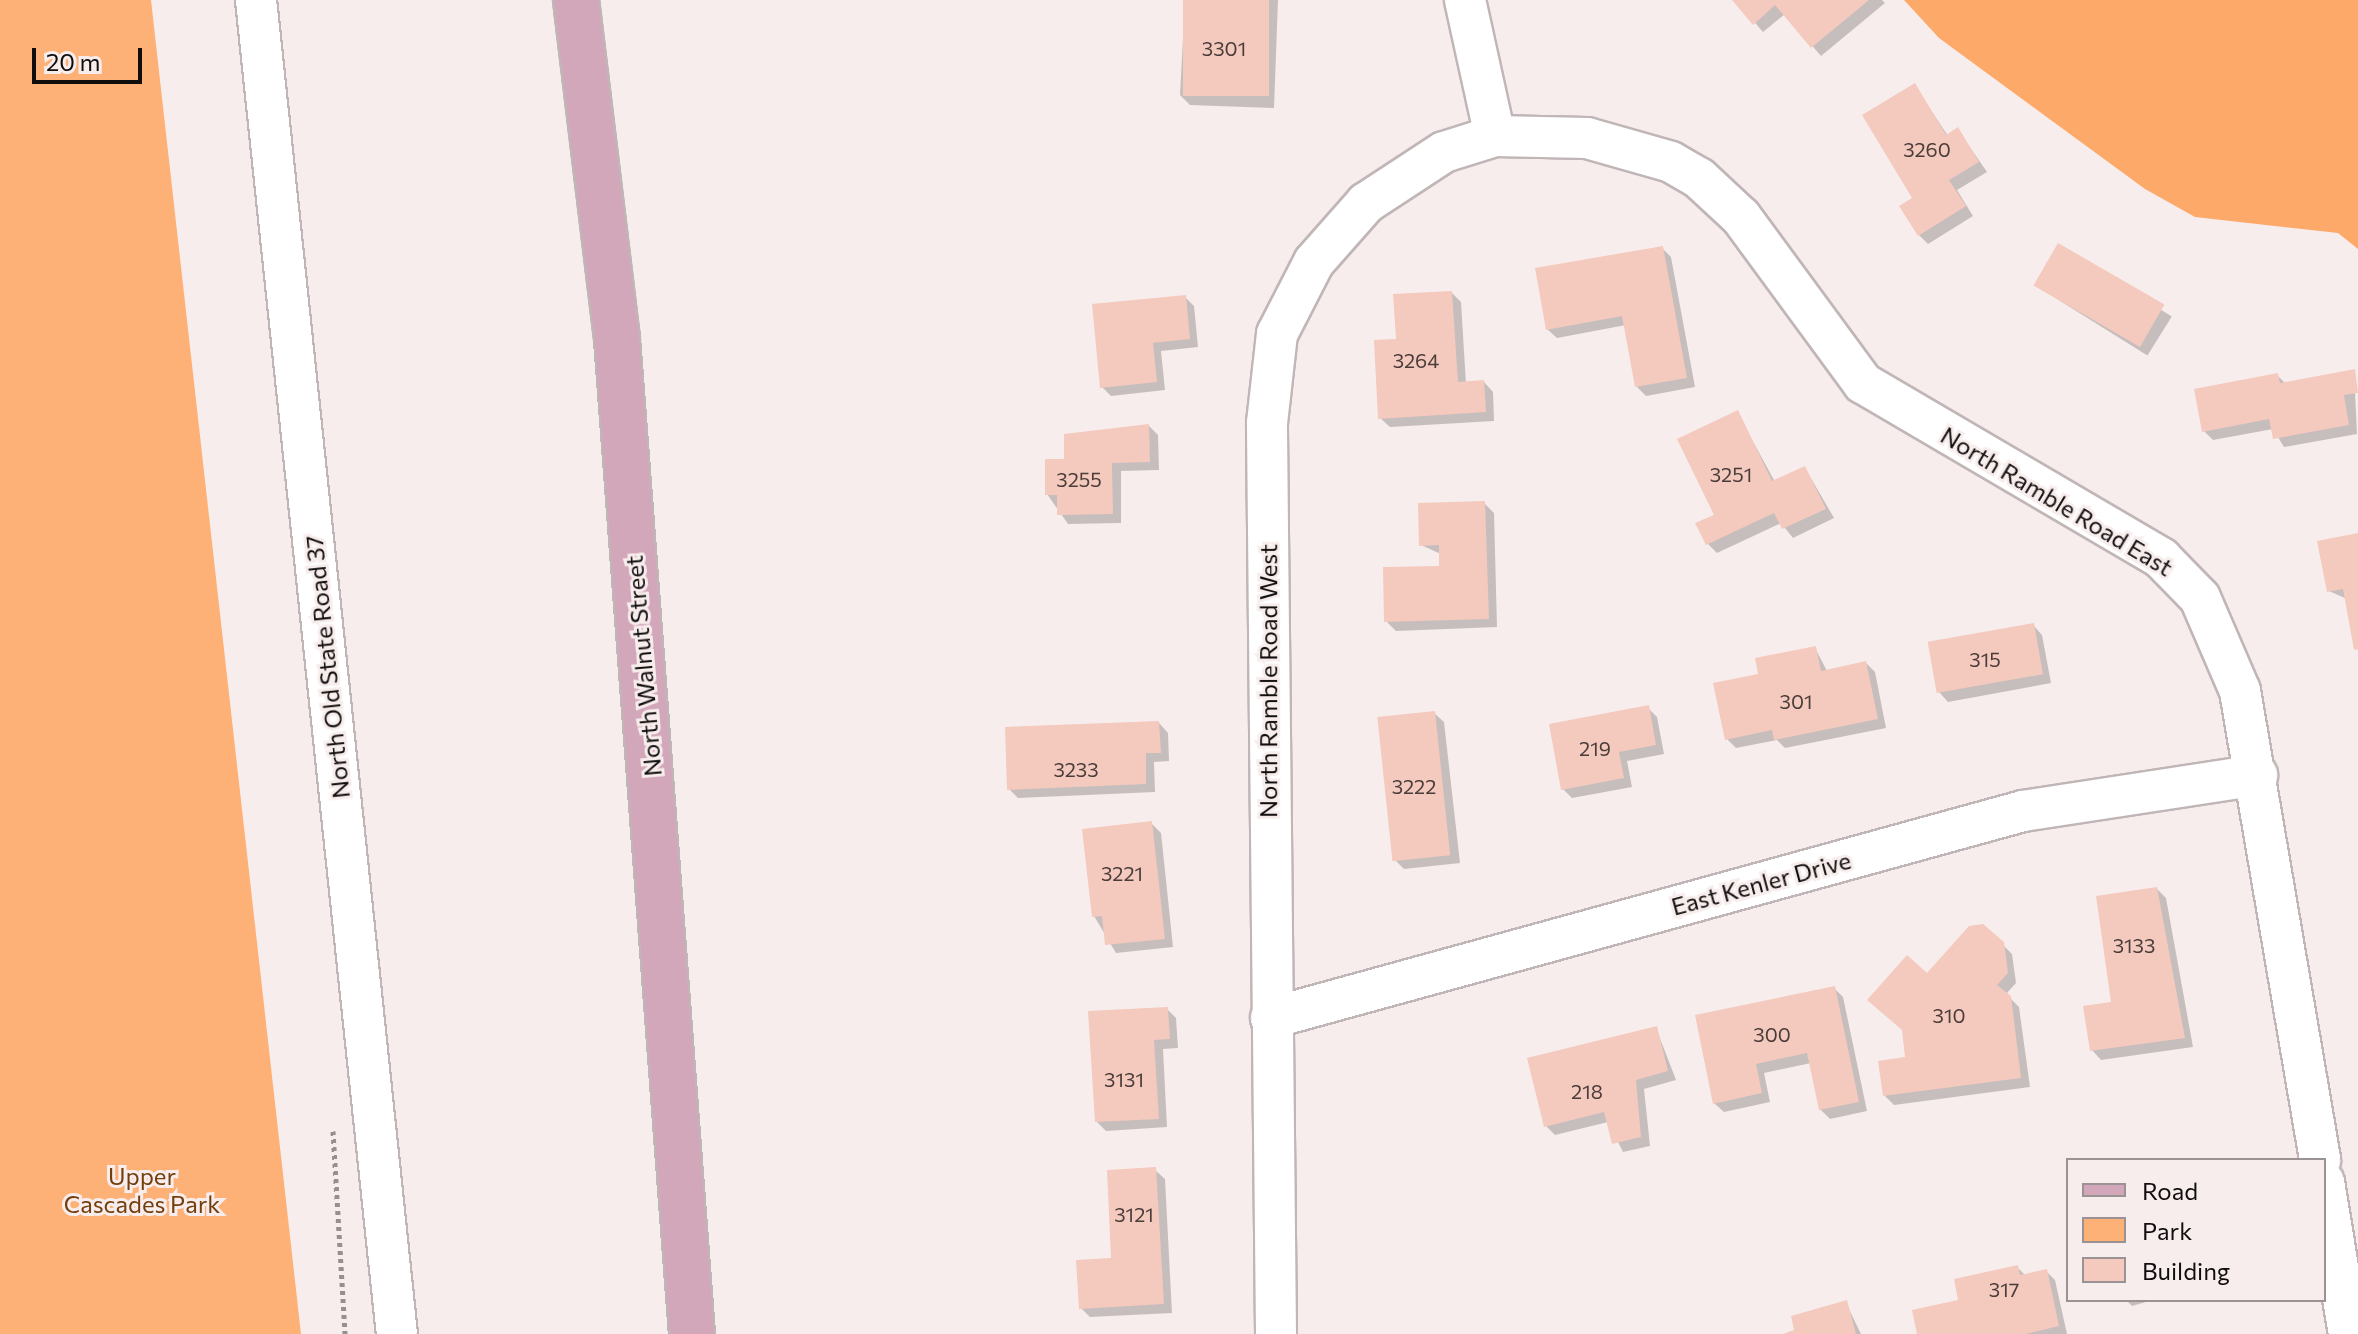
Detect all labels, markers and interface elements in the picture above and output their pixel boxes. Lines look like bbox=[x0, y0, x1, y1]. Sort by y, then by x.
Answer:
scale bar bbox=[36, 32, 146, 82]
house number: 3301 bbox=[1202, 36, 1246, 60]
text: 20 m bbox=[46, 47, 100, 76]
house number: 3260 bbox=[1903, 137, 1951, 161]
house number: 3264 bbox=[1393, 348, 1439, 372]
street label: North Ramble Road East bbox=[1936, 420, 2178, 582]
house number: 3251 bbox=[1710, 462, 1752, 486]
house number: 3255 bbox=[1056, 467, 1102, 491]
street label: North Old State Road 37 bbox=[299, 534, 355, 800]
street label: North Ramble Road West bbox=[1254, 544, 1282, 818]
street label: North Walnut Street bbox=[619, 554, 667, 778]
house number: 315 bbox=[1969, 647, 2001, 671]
house number: 301 bbox=[1779, 689, 1813, 713]
house number: 219 bbox=[1579, 736, 1611, 760]
house number: 3233 bbox=[1053, 757, 1099, 781]
house number: 3222 bbox=[1392, 774, 1436, 798]
street label: East Kenler Drive bbox=[1668, 845, 1854, 921]
house number: 3221 bbox=[1101, 861, 1143, 885]
house number: 3133 bbox=[2113, 933, 2155, 957]
house number: 310 bbox=[1932, 1003, 1966, 1027]
house number: 300 bbox=[1753, 1022, 1791, 1046]
house number: 3131 bbox=[1104, 1067, 1144, 1091]
house number: 218 bbox=[1571, 1079, 1603, 1103]
legend bbox=[2066, 1158, 2326, 1302]
park label: Upper Cascades Park bbox=[64, 1162, 220, 1218]
text: Road bbox=[2142, 1176, 2198, 1205]
house number: 3121 bbox=[1114, 1202, 1154, 1226]
text: Park bbox=[2142, 1216, 2192, 1245]
text: Building bbox=[2142, 1256, 2230, 1285]
house number: 317 bbox=[1989, 1277, 2019, 1301]

